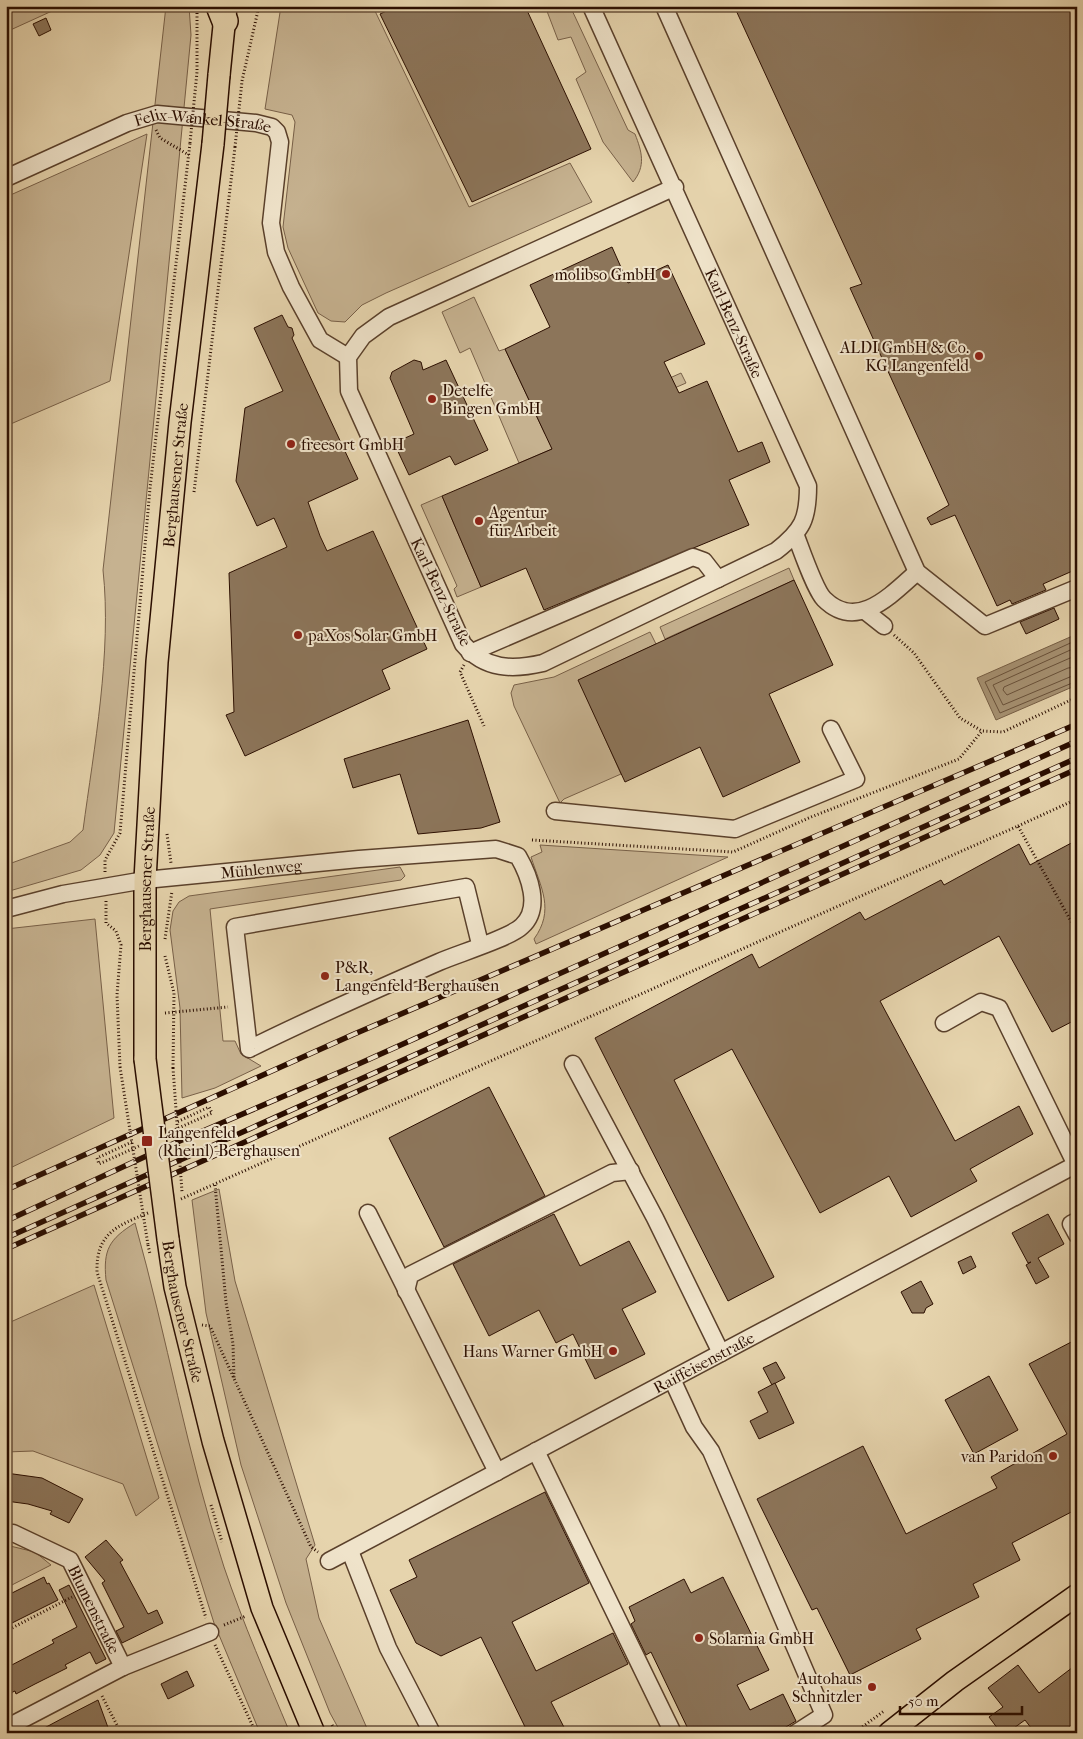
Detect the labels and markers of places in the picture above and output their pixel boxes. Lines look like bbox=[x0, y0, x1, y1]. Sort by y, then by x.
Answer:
place label: molibso GmbH bbox=[555, 265, 656, 284]
marker: molibso GmbH bbox=[660, 268, 672, 280]
place label: ALDI GmbH & Co. KG Langenfeld bbox=[839, 338, 969, 375]
marker: ALDI GmbH & Co. KG Langenfeld bbox=[973, 350, 985, 362]
place label: Detelfe Bingen GmbH bbox=[442, 381, 541, 418]
marker: Detelfe Bingen GmbH bbox=[426, 393, 438, 405]
place label: freesort GmbH bbox=[301, 435, 404, 454]
marker: freesort GmbH bbox=[285, 438, 297, 450]
place label: Agentur für Arbeit bbox=[488, 503, 558, 540]
marker: Agentur für Arbeit bbox=[473, 515, 485, 527]
place label: paXos Solar GmbH bbox=[307, 626, 438, 645]
marker: paXos Solar GmbH bbox=[292, 629, 304, 641]
place label: P&R, Langenfeld-Berghausen bbox=[335, 958, 500, 995]
marker: P&R, Langenfeld-Berghausen bbox=[319, 970, 331, 982]
place label: Langenfeld (Rheinl)-Berghausen bbox=[158, 1123, 301, 1160]
marker: Langenfeld (Rheinl)-Berghausen bbox=[140, 1134, 154, 1148]
place label: Hans Warner GmbH bbox=[463, 1342, 603, 1361]
marker: Hans Warner GmbH bbox=[607, 1345, 619, 1357]
place label: van Paridon bbox=[961, 1447, 1044, 1466]
marker: van Paridon bbox=[1047, 1450, 1059, 1462]
place label: Solarnia GmbH bbox=[709, 1629, 814, 1648]
marker: Solarnia GmbH bbox=[693, 1632, 705, 1644]
place label: Autohaus Schnitzler bbox=[792, 1669, 862, 1706]
marker: Autohaus Schnitzler bbox=[866, 1681, 878, 1693]

